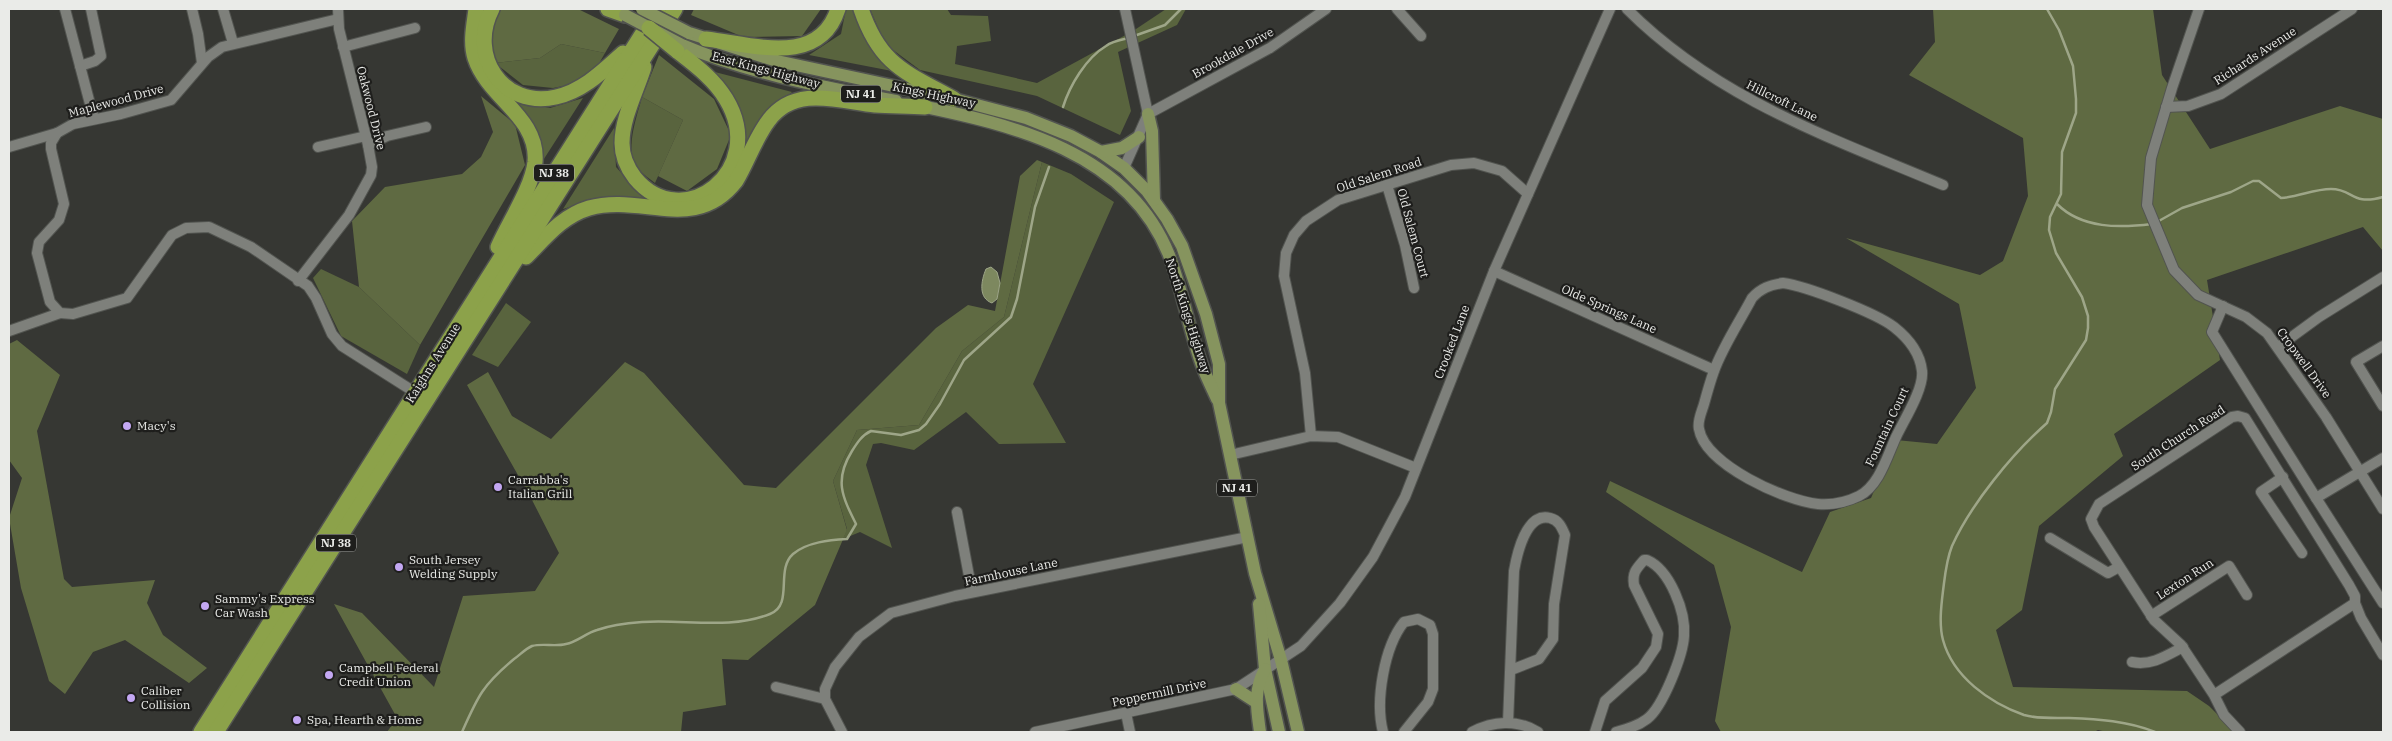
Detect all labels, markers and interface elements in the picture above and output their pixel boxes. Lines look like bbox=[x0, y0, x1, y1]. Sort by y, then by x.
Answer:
street label: Richards Avenue bbox=[2211, 23, 2299, 88]
street label: Brookdale Drive bbox=[1189, 24, 1276, 81]
street label: East Kings Highway bbox=[710, 48, 822, 91]
street label: Oakwood Drive bbox=[354, 65, 389, 151]
street label: Hillcroft Lane bbox=[1744, 77, 1820, 124]
street label: Kings Highway bbox=[891, 78, 977, 111]
street label: Maplewood Drive bbox=[67, 81, 165, 120]
road number: NJ 41 bbox=[841, 86, 881, 102]
street label: Old Salem Road bbox=[1334, 154, 1423, 195]
road number: NJ 38 bbox=[534, 164, 574, 182]
street label: Old Salem Court bbox=[1394, 187, 1433, 279]
street label: North Kings Highway bbox=[1163, 256, 1214, 376]
street label: Olde Springs Lane bbox=[1559, 281, 1659, 336]
street label: Crooked Lane bbox=[1431, 303, 1472, 381]
street label: Kaighns Avenue bbox=[402, 320, 463, 405]
street label: Cropwell Drive bbox=[2274, 325, 2335, 401]
street label: Fountain Court bbox=[1862, 385, 1911, 469]
street label: South Church Road bbox=[2128, 402, 2227, 474]
place label: Macy's bbox=[137, 418, 176, 433]
marker: Macy's bbox=[121, 420, 133, 432]
place label: Carrabba's Italian Grill bbox=[508, 472, 573, 501]
road number: NJ 41 bbox=[1217, 479, 1257, 496]
marker: Carrabba's Italian Grill bbox=[492, 481, 504, 493]
road number: NJ 38 bbox=[316, 534, 356, 552]
place label: South Jersey Welding Supply bbox=[409, 552, 498, 581]
street label: Farmhouse Lane bbox=[963, 554, 1059, 589]
street label: Lexton Run bbox=[2153, 554, 2216, 602]
marker: South Jersey Welding Supply bbox=[393, 561, 405, 573]
place label: Sammy's Express Car Wash bbox=[215, 591, 315, 620]
marker: Sammy's Express Car Wash bbox=[199, 600, 211, 612]
place label: Campbell Federal Credit Union bbox=[339, 660, 439, 689]
marker: Campbell Federal Credit Union bbox=[323, 669, 335, 681]
street label: Peppermill Drive bbox=[1111, 675, 1207, 710]
place label: Caliber Collision bbox=[141, 683, 191, 712]
marker: Caliber Collision bbox=[125, 692, 137, 704]
place label: Spa, Hearth & Home bbox=[307, 712, 422, 727]
marker: Spa, Hearth & Home bbox=[291, 714, 303, 726]

